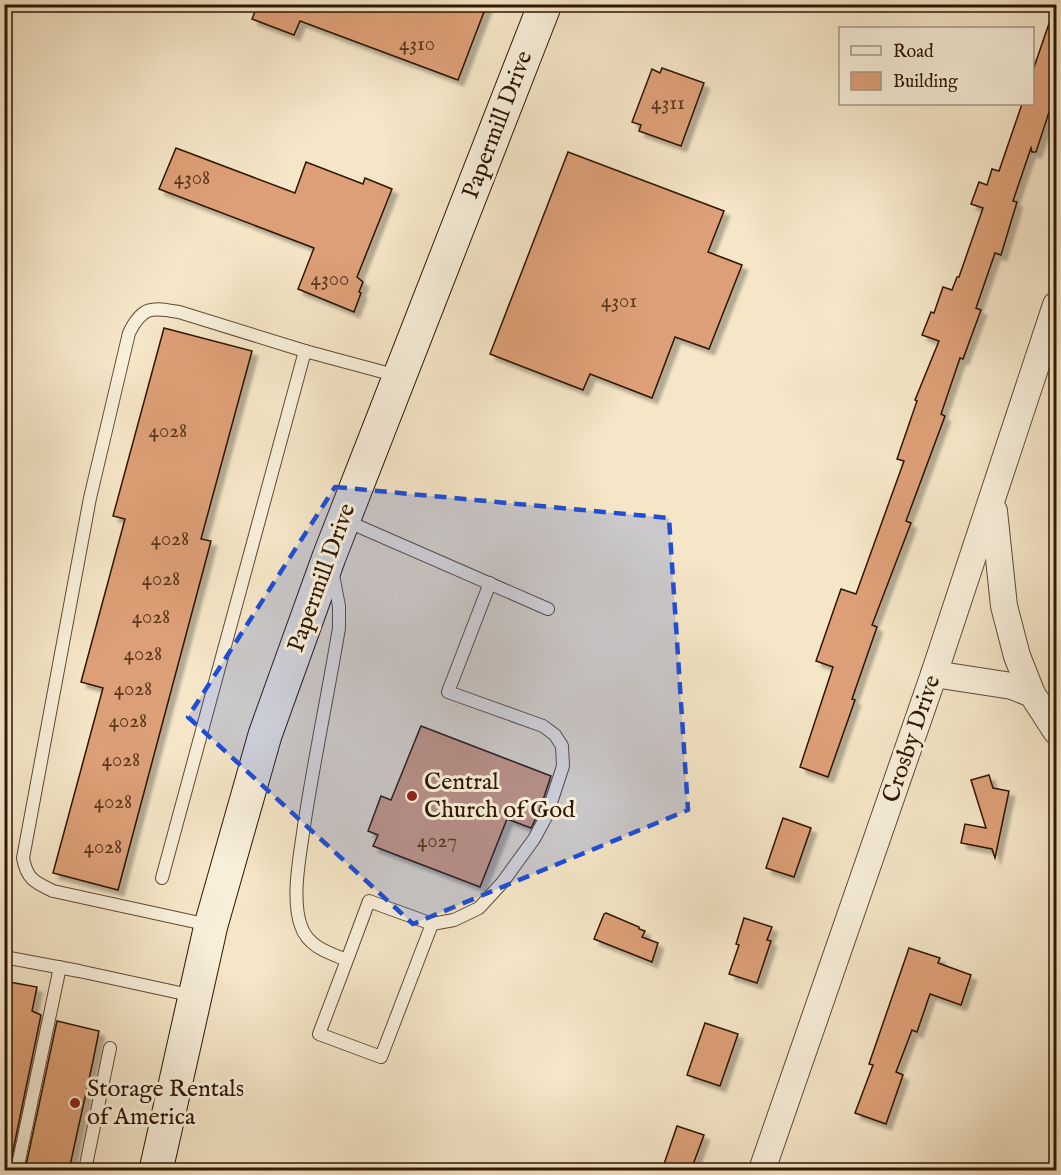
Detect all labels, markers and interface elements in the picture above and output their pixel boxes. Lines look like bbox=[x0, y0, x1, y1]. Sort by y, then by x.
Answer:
legend bbox=[839, 27, 1034, 105]
house number: 4310 bbox=[399, 31, 435, 58]
text: Road bbox=[893, 41, 934, 64]
street label: Papermill Drive bbox=[456, 47, 540, 203]
text: Building bbox=[893, 71, 958, 94]
house number: 4311 bbox=[651, 90, 685, 117]
house number: 4308 bbox=[174, 165, 210, 192]
house number: 4300 bbox=[311, 266, 349, 293]
house number: 4301 bbox=[601, 288, 637, 315]
house number: 4028 bbox=[149, 418, 187, 445]
street label: Papermill Drive bbox=[281, 499, 363, 657]
house number: 4028 bbox=[151, 526, 189, 553]
house number: 4028 bbox=[142, 566, 180, 593]
house number: 4028 bbox=[132, 604, 170, 631]
house number: 4028 bbox=[124, 641, 162, 668]
street label: Crosby Drive bbox=[876, 671, 948, 807]
house number: 4028 bbox=[114, 676, 152, 703]
house number: 4028 bbox=[109, 708, 147, 735]
house number: 4028 bbox=[102, 747, 140, 774]
place label: Central Church of God bbox=[424, 767, 575, 826]
house number: 4028 bbox=[94, 789, 132, 816]
marker: Central Church of God bbox=[405, 789, 419, 803]
house number: 4027 bbox=[417, 828, 457, 855]
house number: 4028 bbox=[84, 834, 122, 861]
place label: Storage Rentals of America bbox=[87, 1074, 244, 1133]
marker: Storage Rentals of America bbox=[68, 1096, 82, 1110]

